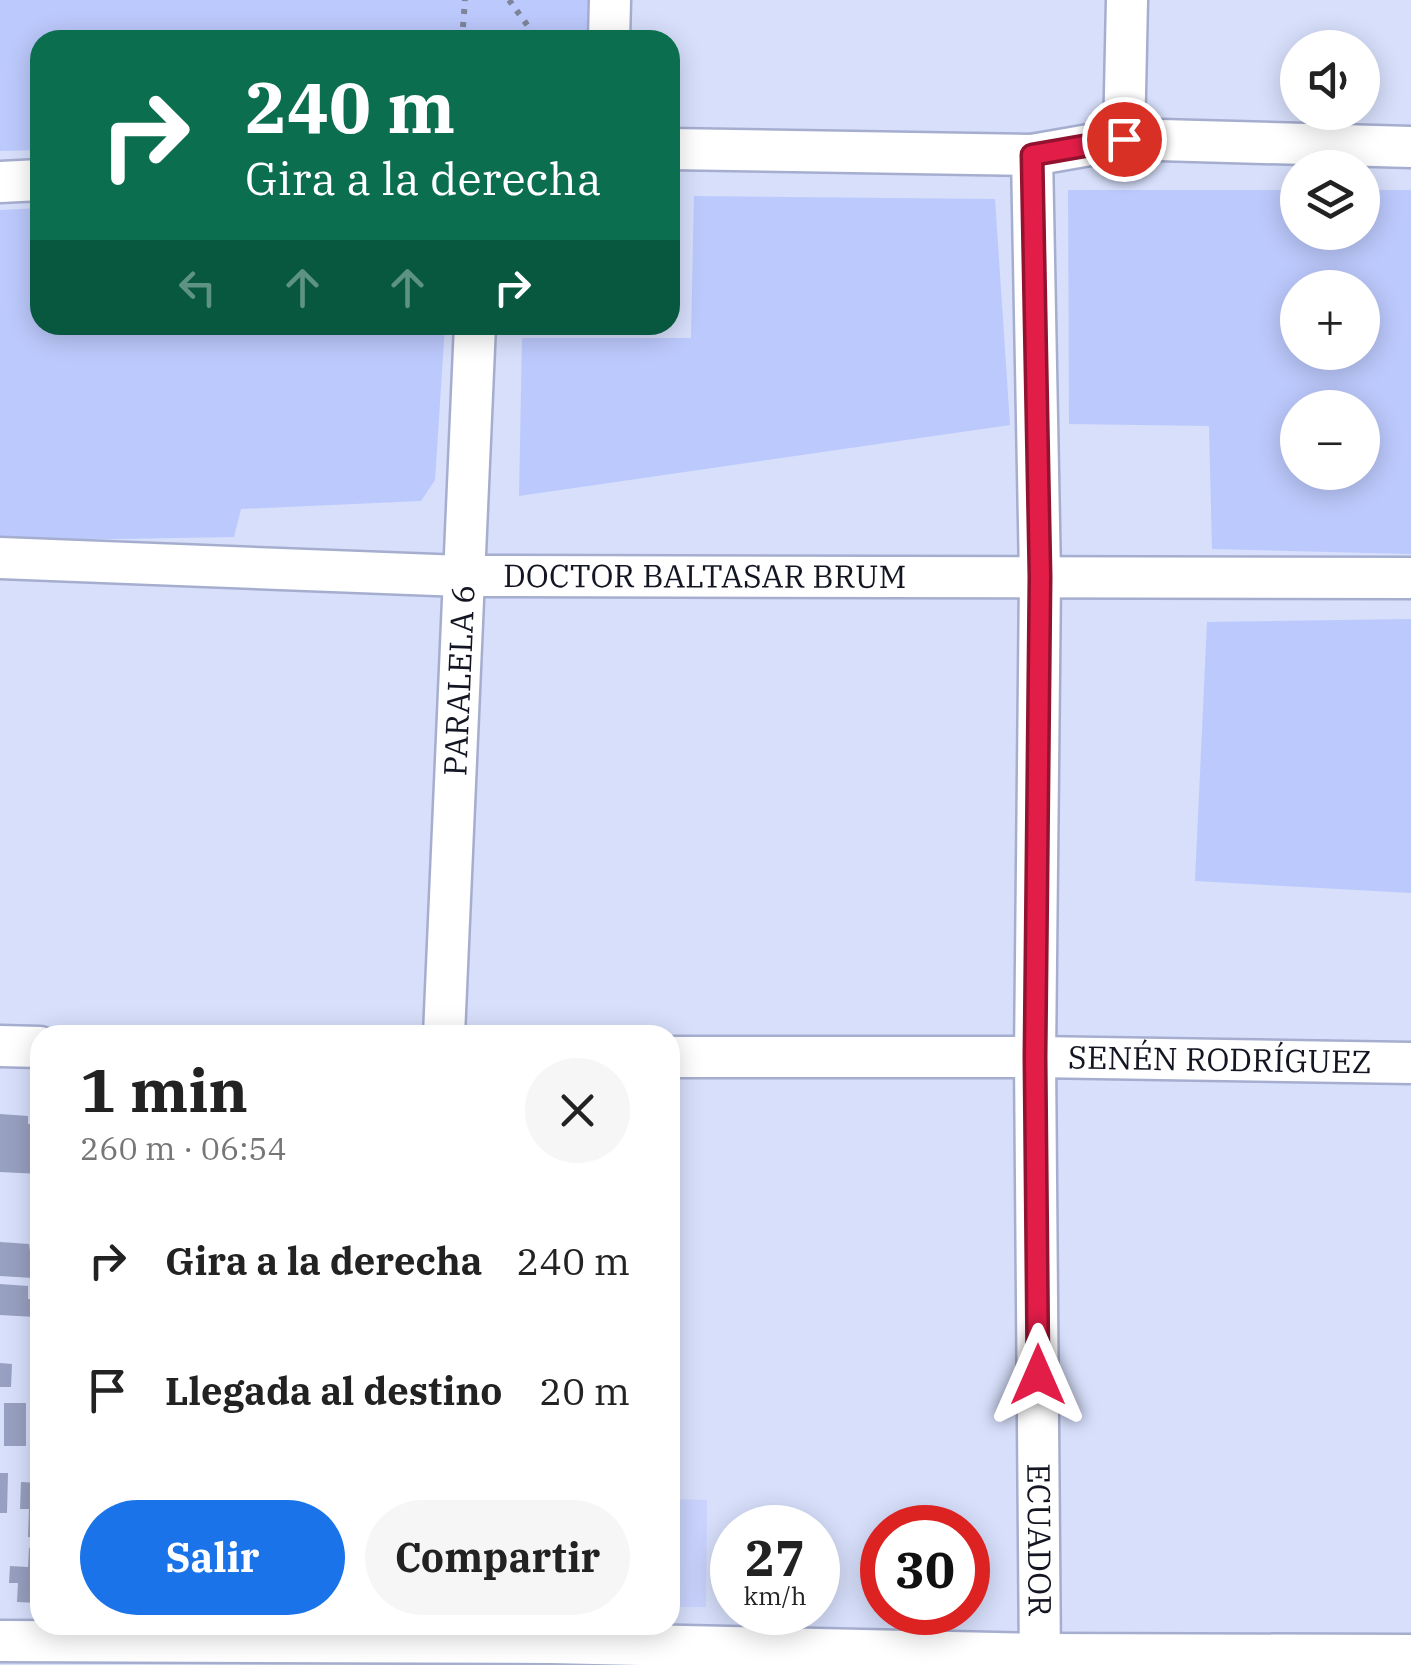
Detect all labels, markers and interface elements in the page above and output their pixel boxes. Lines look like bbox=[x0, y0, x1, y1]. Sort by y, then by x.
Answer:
map controls bbox=[1280, 30, 1380, 490]
button: sound bbox=[1280, 30, 1380, 130]
text: 240 m bbox=[245, 61, 455, 152]
icon: right bbox=[80, 70, 210, 200]
pin bbox=[1082, 97, 1167, 182]
icon: arrive bbox=[1097, 112, 1152, 167]
text: Gira a la derecha bbox=[245, 149, 602, 207]
button: layers bbox=[1280, 150, 1380, 250]
icon: left bbox=[170, 260, 225, 315]
icon: ahead bbox=[275, 260, 330, 315]
icon: ahead bbox=[380, 260, 435, 315]
icon: right bbox=[485, 260, 540, 315]
button: + bbox=[1280, 270, 1380, 370]
button: − bbox=[1280, 390, 1380, 490]
street label: DOCTOR BALTASAR BRUM bbox=[503, 554, 906, 597]
street label: PARALELA 6 bbox=[433, 584, 484, 777]
street label: SENÉN RODRÍGUEZ bbox=[1068, 1036, 1372, 1082]
text: 1 min bbox=[80, 1050, 248, 1129]
button: close bbox=[525, 1058, 630, 1163]
text: 260 m · 06:54 bbox=[80, 1127, 287, 1169]
icon: right bbox=[80, 1233, 135, 1288]
text: Gira a la derecha bbox=[165, 1236, 482, 1285]
text: 240 m bbox=[517, 1236, 630, 1285]
position arrow bbox=[986, 1323, 1090, 1427]
icon: arrive bbox=[80, 1363, 135, 1418]
text: Llegada al destino bbox=[165, 1366, 502, 1415]
text: 20 m bbox=[539, 1366, 630, 1415]
street label: ECUADOR bbox=[1018, 1463, 1062, 1617]
button: Salir bbox=[80, 1500, 345, 1615]
button: Compartir bbox=[365, 1500, 630, 1615]
speed limit sign: 30 bbox=[860, 1505, 990, 1635]
text: 27 bbox=[745, 1525, 805, 1590]
text: km/h bbox=[743, 1579, 807, 1612]

